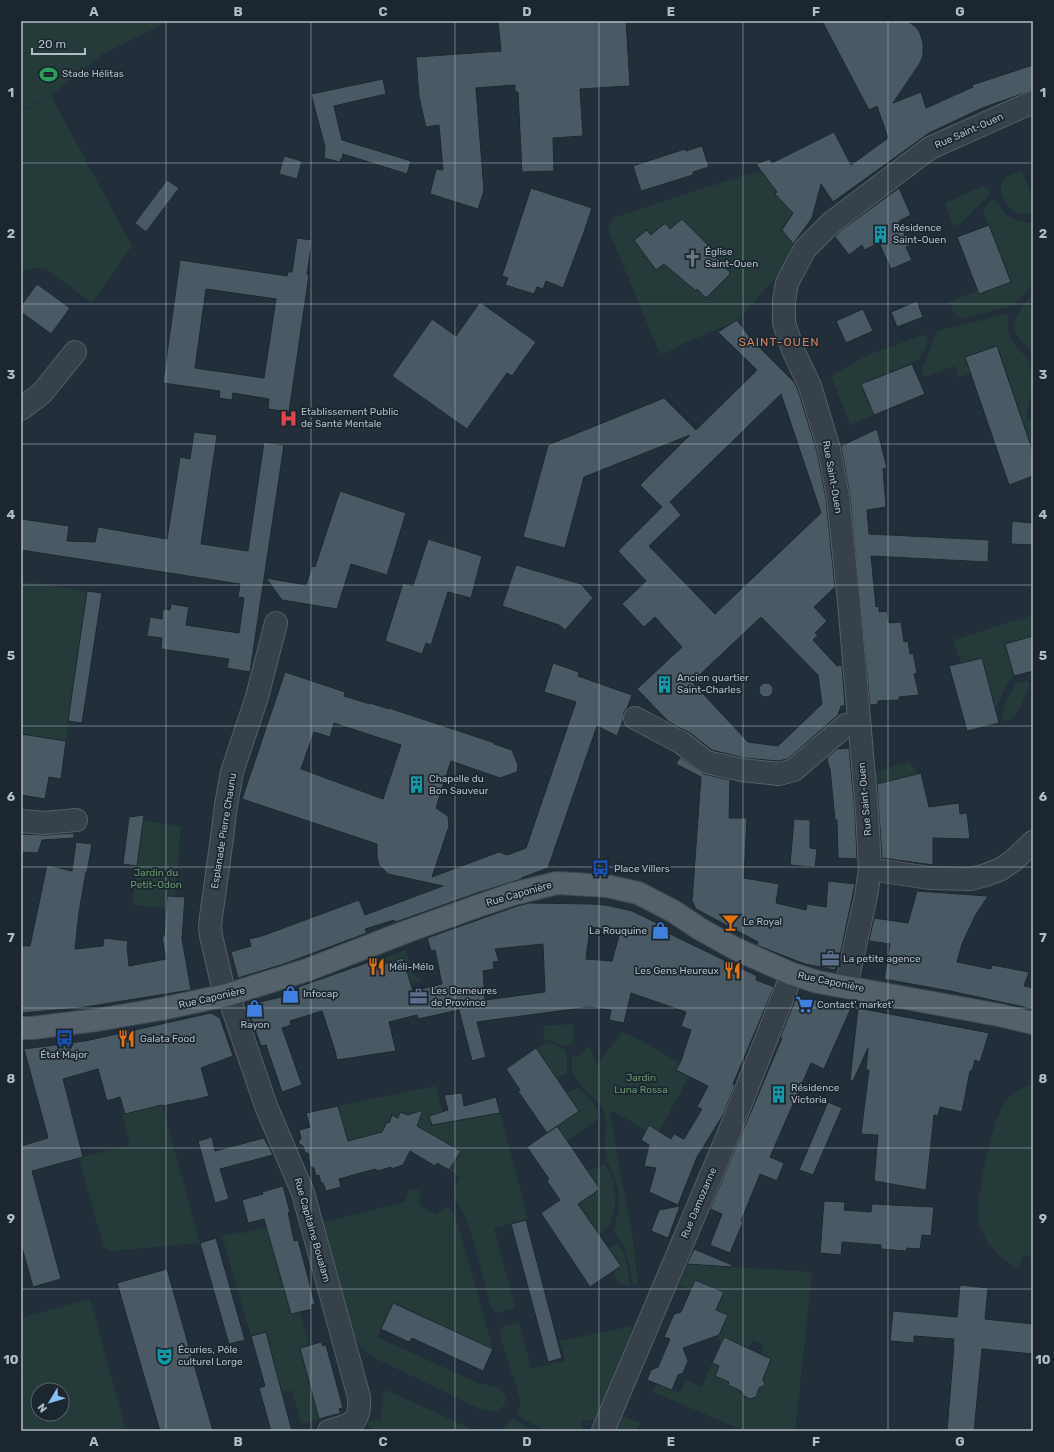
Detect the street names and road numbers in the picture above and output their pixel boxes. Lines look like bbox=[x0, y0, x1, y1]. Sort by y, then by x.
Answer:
street label: Rue Saint-Ouen bbox=[933, 110, 1005, 152]
street label: Rue Saint-Ouen bbox=[820, 440, 844, 514]
street label: Rue Saint-Ouen bbox=[856, 762, 874, 836]
street label: Esplanade Pierre Chaunu bbox=[209, 772, 239, 890]
street label: Rue Caponière bbox=[485, 879, 554, 909]
street label: Rue Caponière bbox=[797, 969, 866, 995]
street label: Rue Caponière bbox=[178, 984, 247, 1011]
street label: Rue Damozanne bbox=[679, 1165, 720, 1240]
street label: Rue Capitaine Boualam bbox=[291, 1176, 333, 1284]

